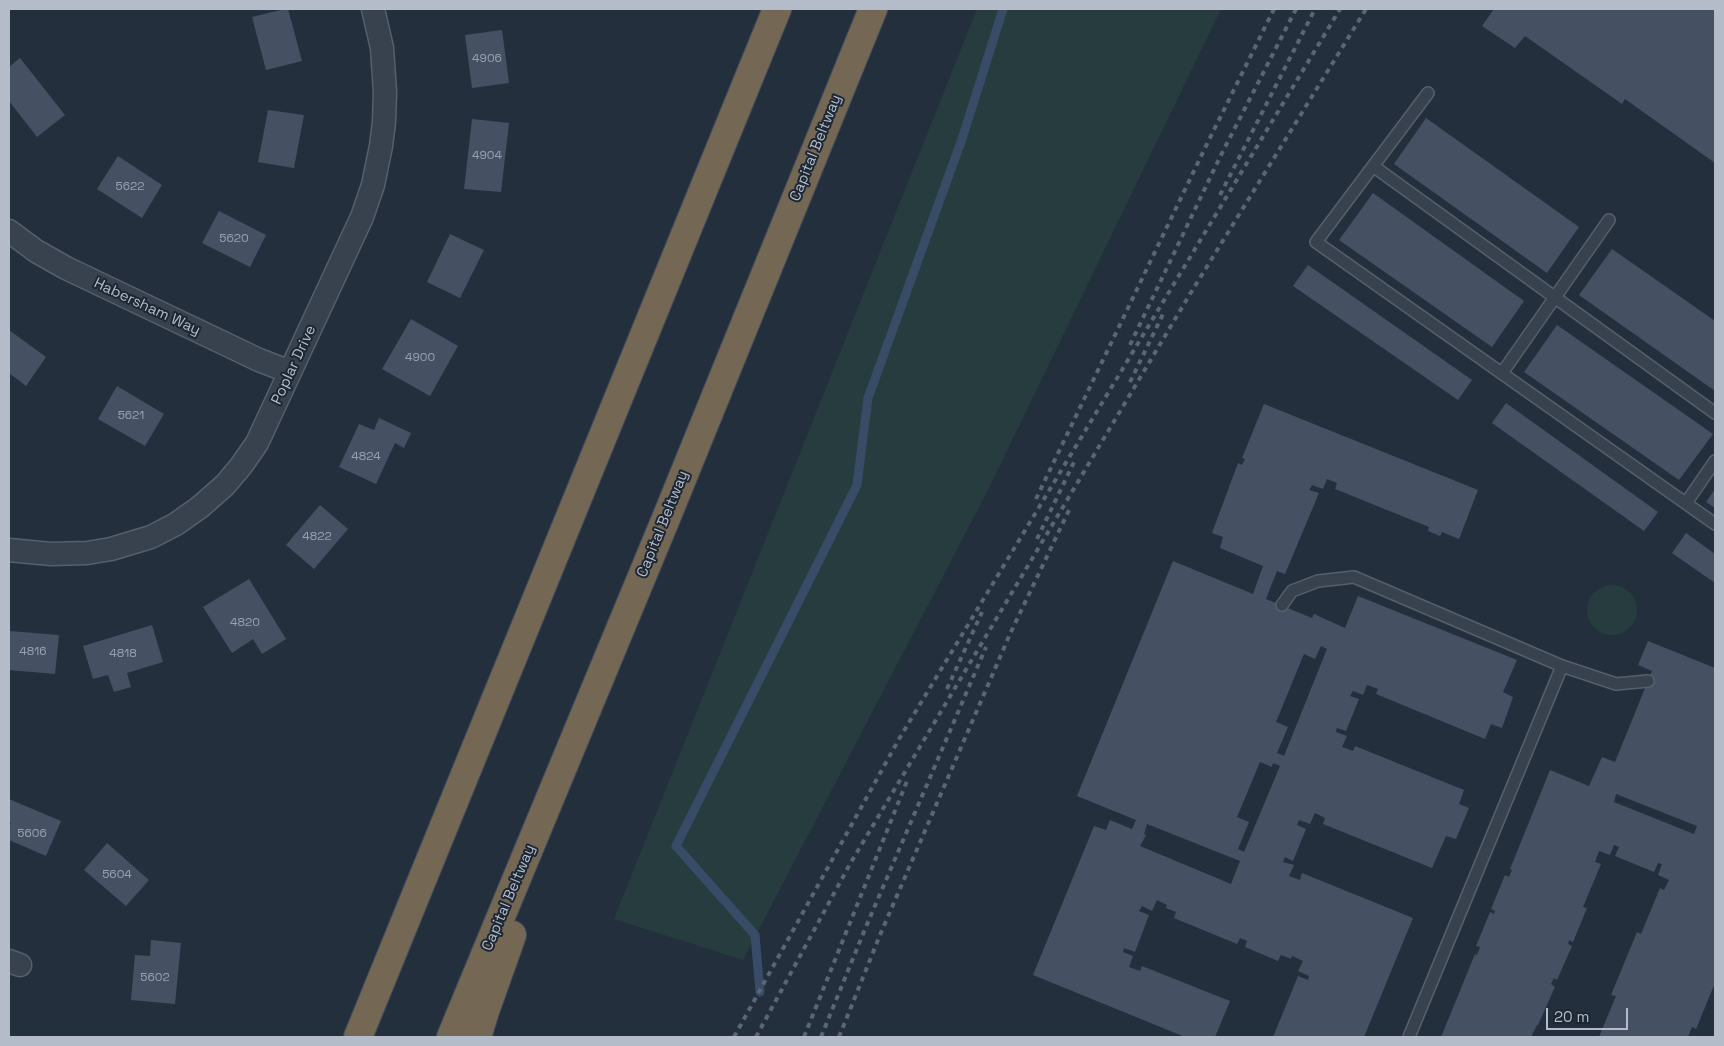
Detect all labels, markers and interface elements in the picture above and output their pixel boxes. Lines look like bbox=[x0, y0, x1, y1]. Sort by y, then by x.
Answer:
house number: 4906 bbox=[472, 52, 502, 66]
street label: Capital Beltway bbox=[786, 92, 846, 204]
house number: 4904 bbox=[472, 149, 502, 163]
house number: 5622 bbox=[116, 180, 144, 194]
house number: 5620 bbox=[219, 232, 249, 246]
street label: Habersham Way bbox=[91, 274, 203, 340]
street label: Poplar Drive bbox=[268, 322, 320, 408]
house number: 4900 bbox=[405, 351, 435, 365]
house number: 5621 bbox=[118, 409, 144, 423]
house number: 4824 bbox=[351, 450, 381, 464]
street label: Capital Beltway bbox=[633, 468, 693, 580]
house number: 4822 bbox=[302, 530, 332, 544]
house number: 4820 bbox=[230, 616, 260, 630]
house number: 4816 bbox=[19, 645, 47, 659]
house number: 4818 bbox=[109, 647, 137, 661]
house number: 5606 bbox=[17, 827, 47, 841]
street label: Capital Beltway bbox=[479, 842, 539, 954]
house number: 5604 bbox=[102, 868, 132, 882]
house number: 5602 bbox=[140, 971, 170, 985]
scale bar bbox=[1549, 998, 1632, 1030]
text: 20 m bbox=[1554, 1007, 1589, 1026]

